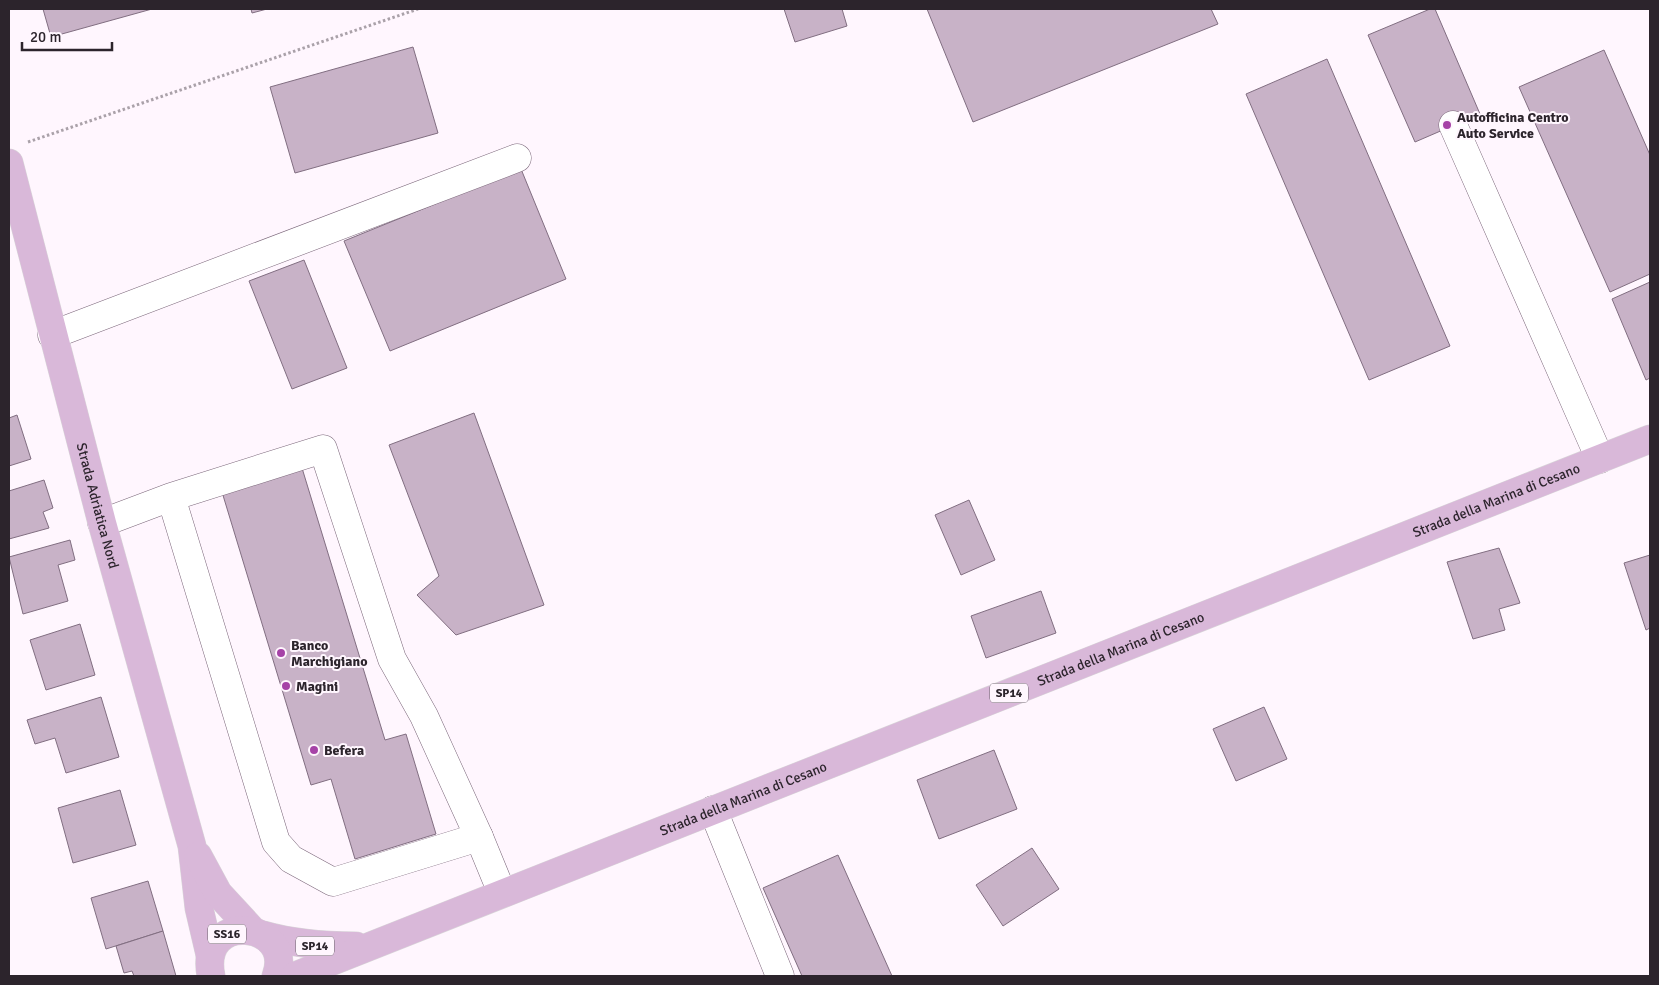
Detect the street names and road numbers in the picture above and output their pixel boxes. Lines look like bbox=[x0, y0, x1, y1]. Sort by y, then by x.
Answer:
street label: Strada Adriatica Nord bbox=[73, 441, 123, 570]
street label: Strada della Marina di Cesano bbox=[1410, 459, 1582, 541]
street label: Strada della Marina di Cesano bbox=[1034, 608, 1207, 690]
road number: SP14 bbox=[990, 684, 1028, 702]
street label: Strada della Marina di Cesano bbox=[657, 758, 829, 839]
road number: SS16 bbox=[208, 924, 246, 944]
road number: SP14 bbox=[296, 936, 334, 956]

